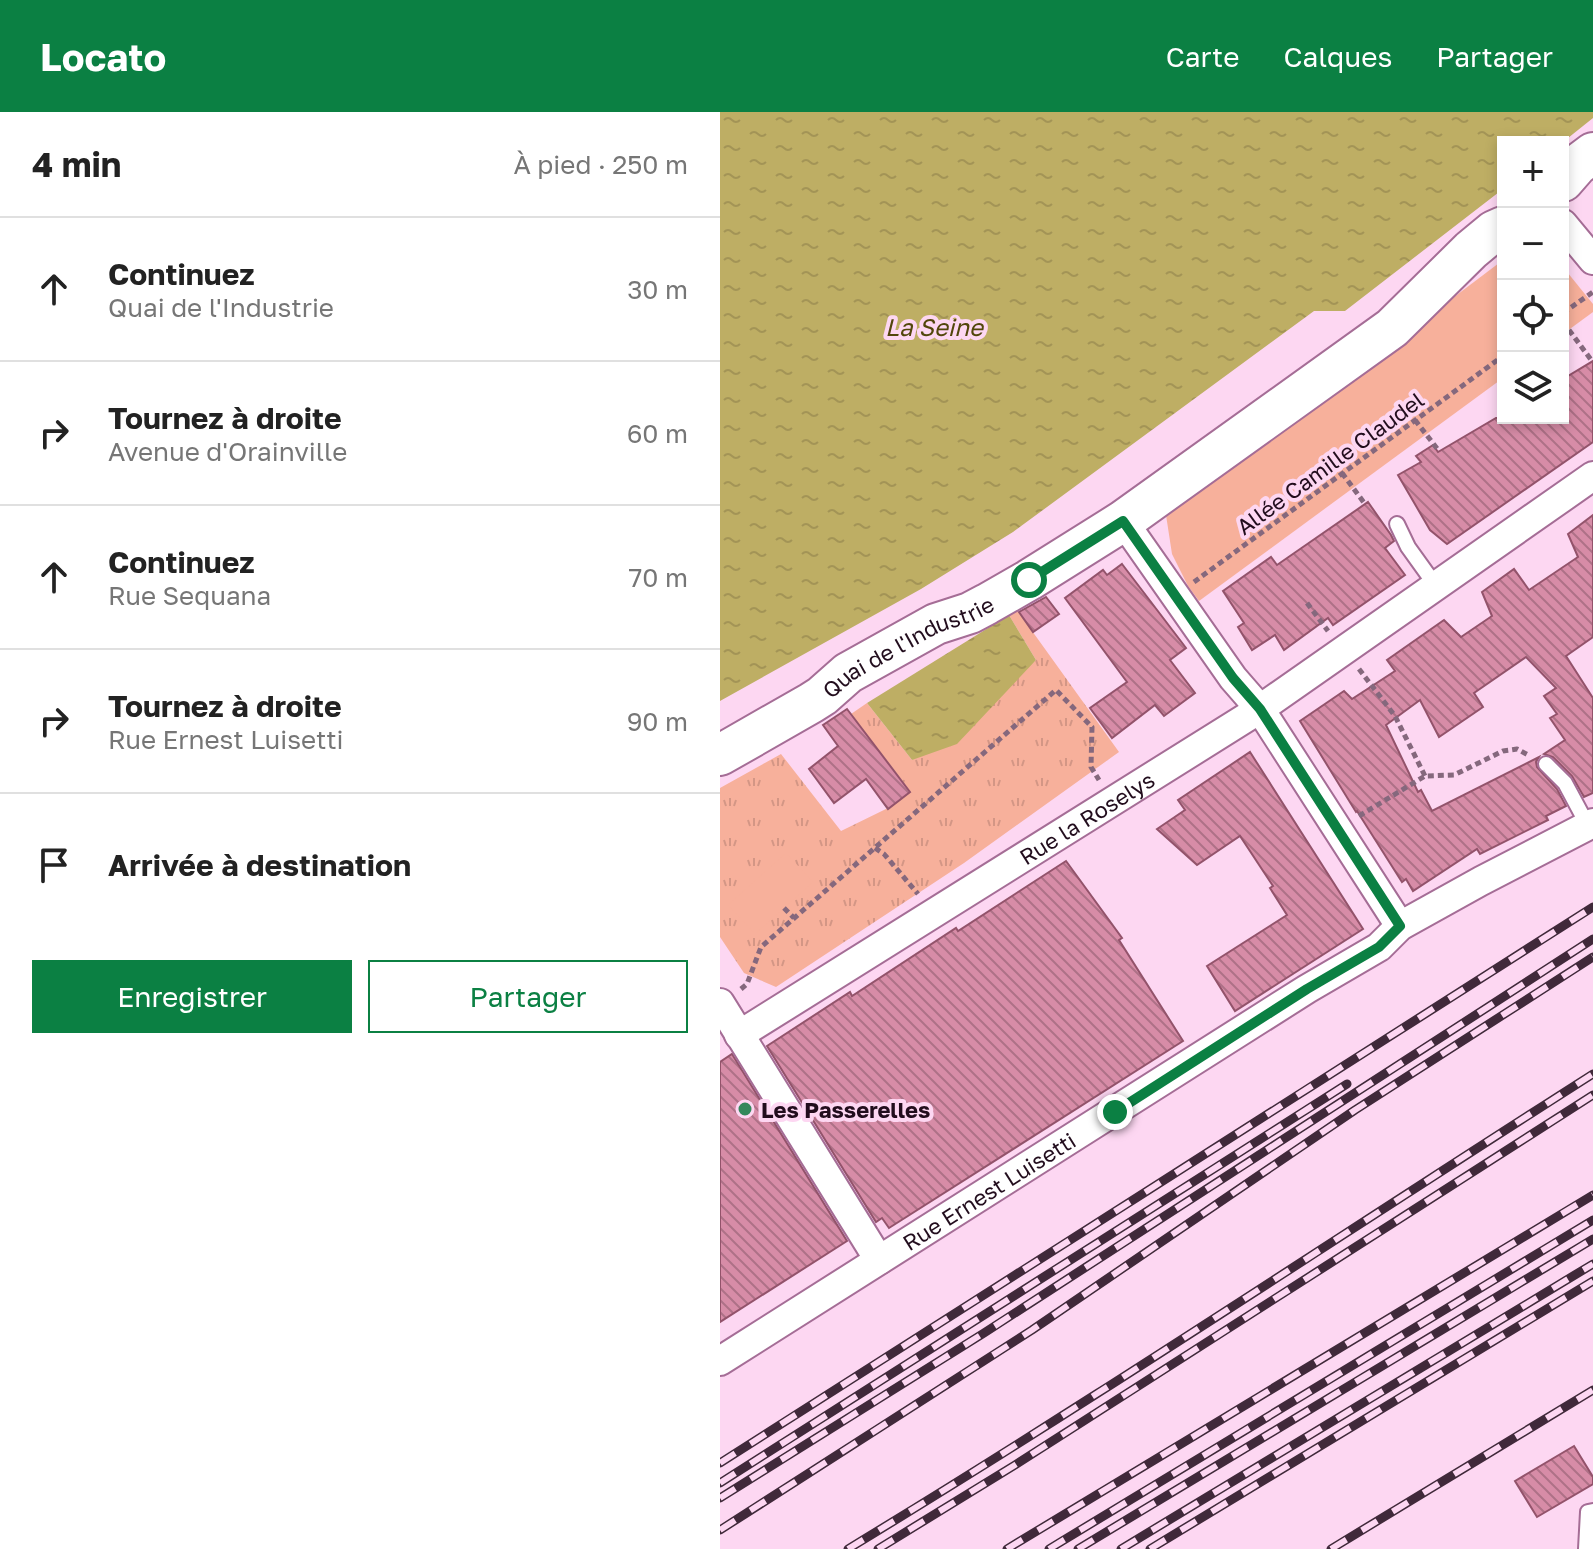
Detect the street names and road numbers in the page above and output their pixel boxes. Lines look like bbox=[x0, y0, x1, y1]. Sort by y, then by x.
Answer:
street label: Allée Camille Claudel bbox=[1231, 386, 1429, 540]
street label: Quai de l'Industrie bbox=[816, 590, 998, 703]
street label: Rue la Roselys bbox=[1014, 765, 1159, 870]
street label: Rue Ernest Luisetti bbox=[897, 1126, 1080, 1256]

